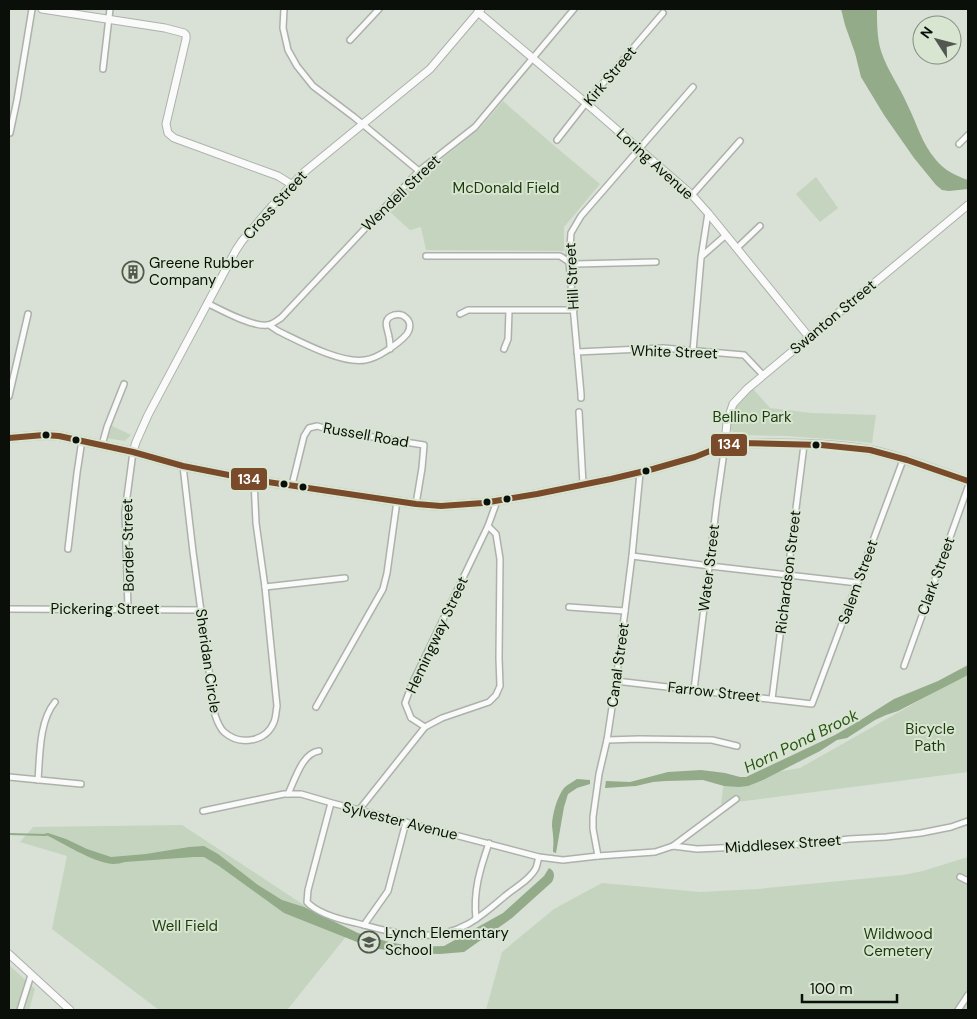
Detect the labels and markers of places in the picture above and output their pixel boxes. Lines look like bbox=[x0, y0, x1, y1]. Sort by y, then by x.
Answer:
place label: Greene Rubber Company bbox=[149, 253, 255, 290]
building icon: Greene Rubber Company bbox=[121, 260, 145, 284]
unlabelled marker bbox=[41, 430, 51, 440]
unlabelled marker bbox=[71, 435, 81, 445]
unlabelled marker bbox=[811, 440, 821, 450]
unlabelled marker bbox=[641, 466, 651, 476]
unlabelled marker bbox=[279, 479, 289, 489]
unlabelled marker bbox=[298, 482, 308, 492]
unlabelled marker bbox=[502, 494, 512, 504]
unlabelled marker bbox=[482, 497, 492, 507]
place label: Lynch Elementary School bbox=[385, 923, 510, 960]
school or university icon: Lynch Elementary School bbox=[357, 930, 381, 954]

